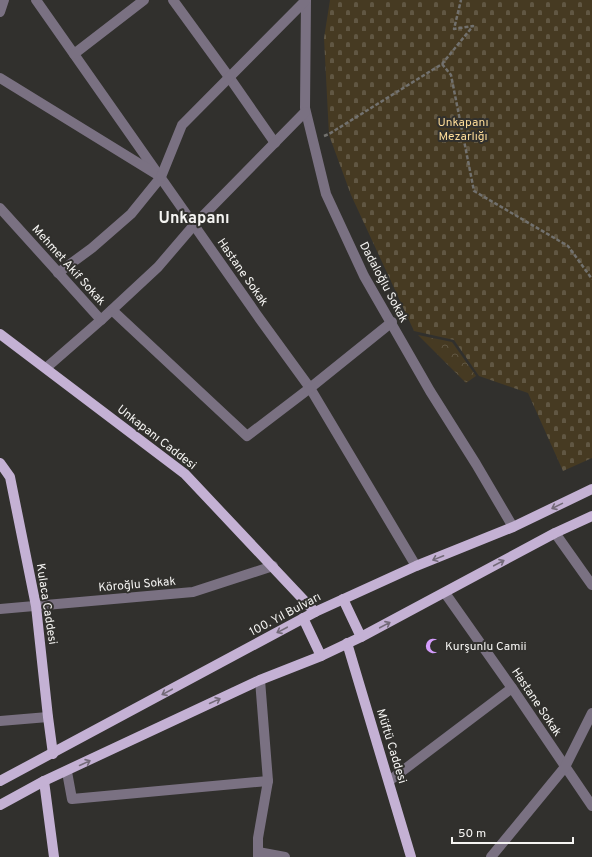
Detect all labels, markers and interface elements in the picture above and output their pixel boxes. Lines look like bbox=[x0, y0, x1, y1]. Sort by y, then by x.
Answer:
park label: Unkapanı Mezarlığı bbox=[438, 115, 488, 145]
district label: Unkapanı bbox=[158, 209, 230, 229]
street label: Mehmet Akif Sokak bbox=[28, 222, 109, 309]
street label: Hastane Sokak bbox=[213, 235, 272, 310]
street label: Dadaloğlu Sokak bbox=[355, 239, 411, 326]
street label: Unkapanı Caddesi bbox=[113, 402, 199, 474]
one-way arrow bbox=[551, 503, 563, 510]
one-way arrow bbox=[432, 554, 444, 562]
one-way arrow bbox=[493, 559, 505, 567]
street label: Kulaca Caddesi bbox=[32, 562, 60, 646]
street label: Köroğlu Sokak bbox=[98, 574, 176, 596]
street label: 100. Yıl Bulvarı bbox=[247, 589, 324, 640]
one-way arrow bbox=[378, 621, 390, 628]
one-way arrow bbox=[276, 627, 288, 634]
mosque icon: Kurşunlu Camii bbox=[424, 637, 442, 655]
place label: Kurşunlu Camii bbox=[445, 639, 527, 655]
street label: Hastane Sokak bbox=[507, 665, 565, 740]
one-way arrow bbox=[161, 689, 173, 696]
one-way arrow bbox=[209, 697, 221, 704]
street label: Müftü Caddesi bbox=[372, 707, 410, 786]
one-way arrow bbox=[79, 759, 91, 766]
scale bar bbox=[452, 819, 573, 845]
text: 50 m bbox=[458, 826, 486, 842]

